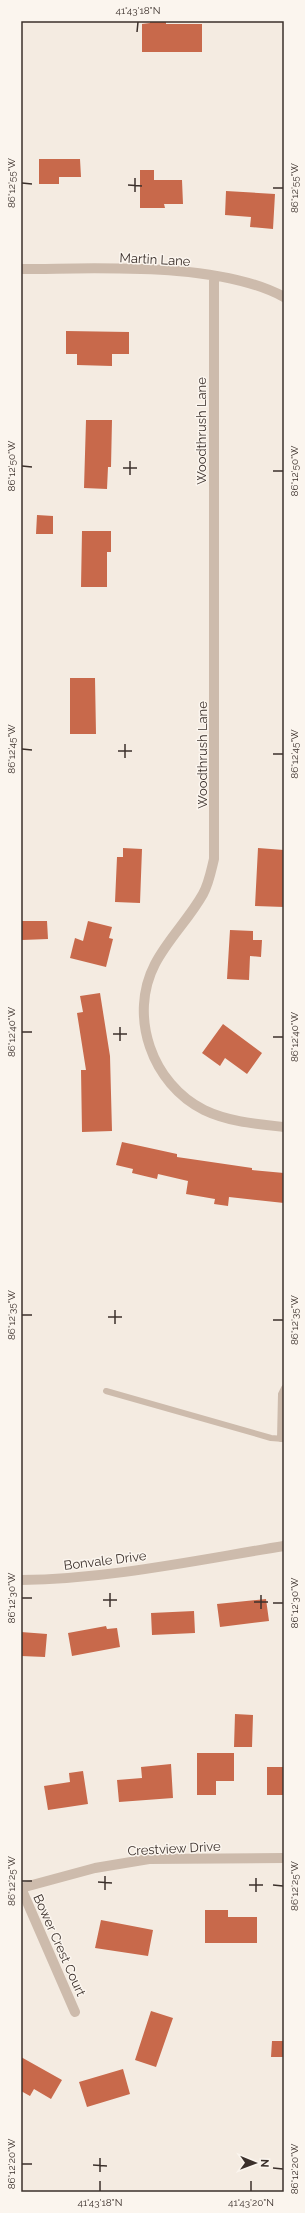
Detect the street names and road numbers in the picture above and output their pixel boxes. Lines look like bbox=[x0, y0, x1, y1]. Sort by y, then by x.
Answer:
street label: Martin Lane bbox=[119, 250, 191, 269]
street label: Woodthrush Lane bbox=[194, 377, 209, 485]
street label: Woodthrush Lane bbox=[195, 701, 210, 809]
street label: Bonvale Drive bbox=[63, 1548, 148, 1573]
street label: Crestview Drive bbox=[127, 1839, 221, 1858]
street label: Bower Crest Court bbox=[30, 1892, 89, 1999]

